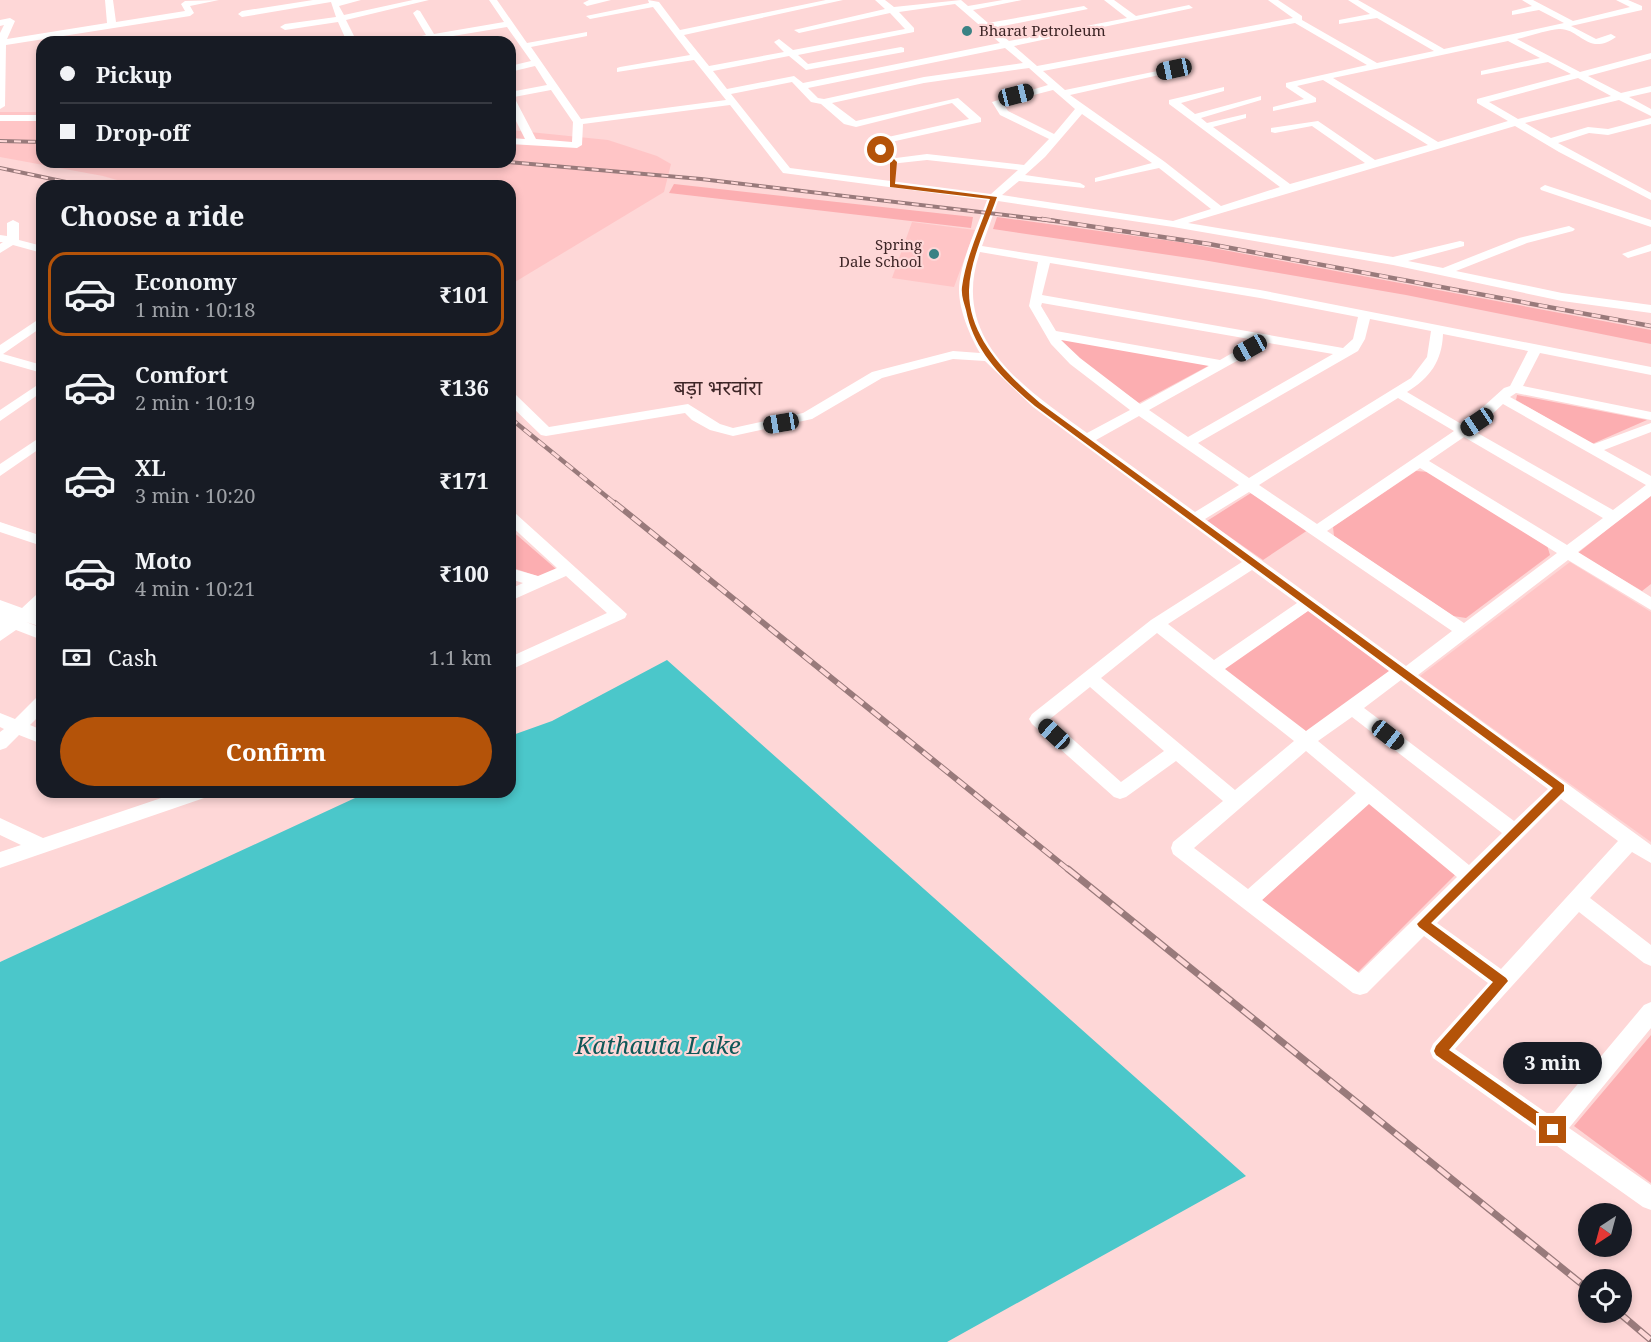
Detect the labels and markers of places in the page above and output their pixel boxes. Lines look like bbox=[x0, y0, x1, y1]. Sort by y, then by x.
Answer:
place label: Bharat Petroleum bbox=[979, 20, 1106, 40]
marker: Bharat Petroleum bbox=[960, 24, 974, 38]
place label: Spring Dale School bbox=[839, 234, 922, 271]
marker: Spring Dale School bbox=[927, 247, 941, 261]

